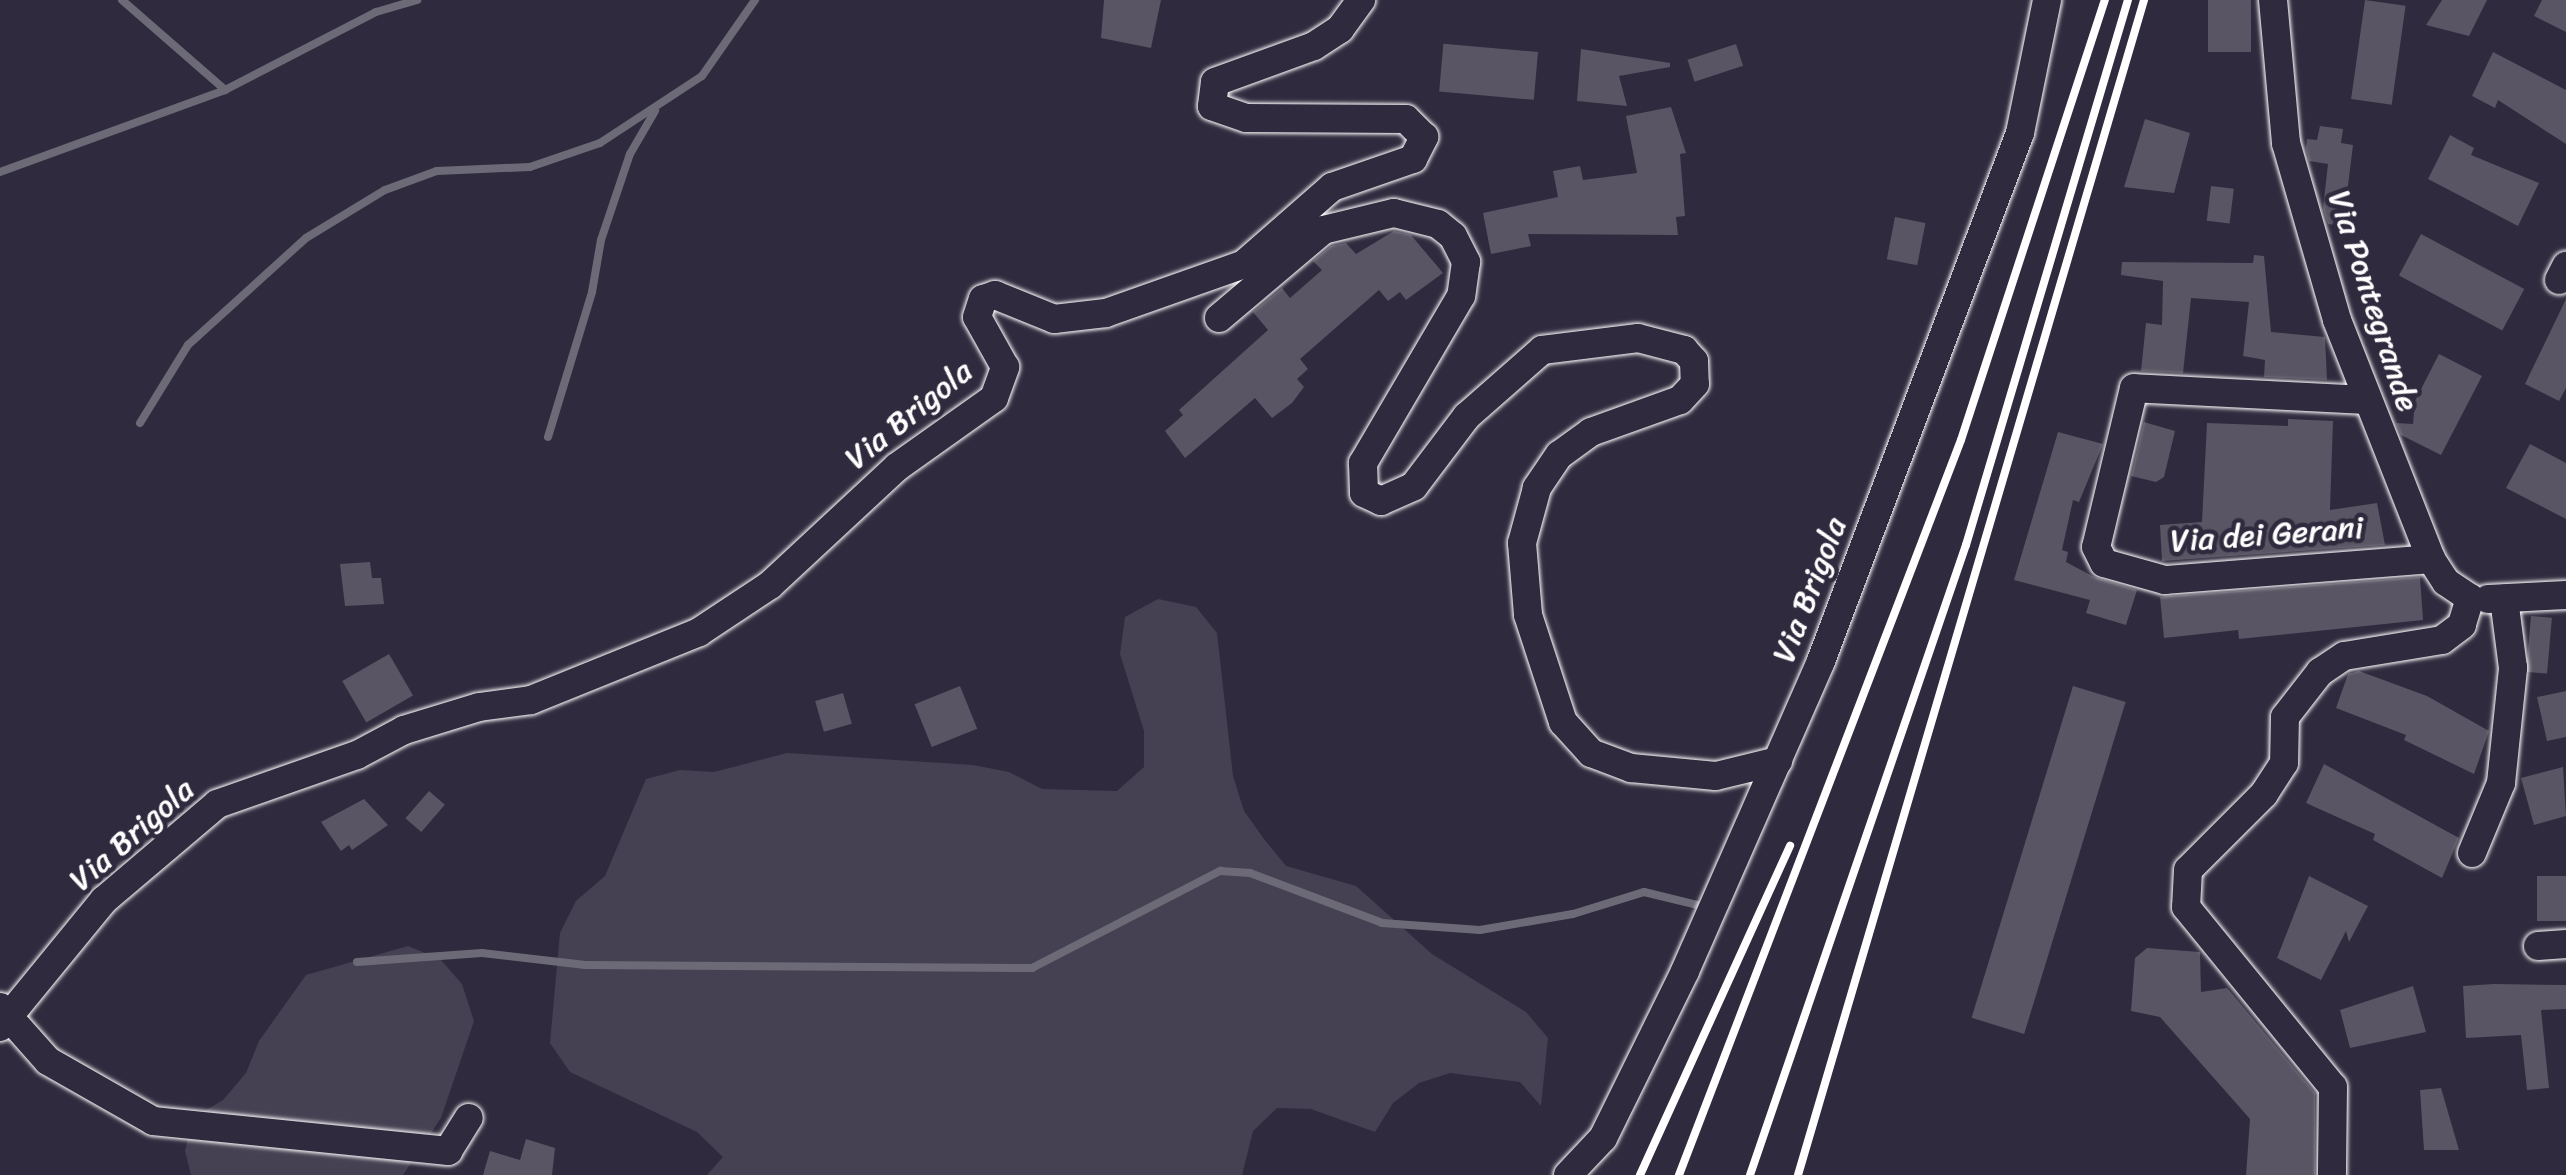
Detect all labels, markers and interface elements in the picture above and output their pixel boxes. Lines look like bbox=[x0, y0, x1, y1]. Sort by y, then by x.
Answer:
street label: Via Pontegrande bbox=[2319, 185, 2427, 417]
street label: Via Brigola bbox=[838, 352, 980, 478]
street label: Via dei Gerani bbox=[2169, 509, 2365, 561]
street label: Via Brigola bbox=[1765, 512, 1855, 668]
street label: Via Brigola bbox=[62, 771, 202, 899]

